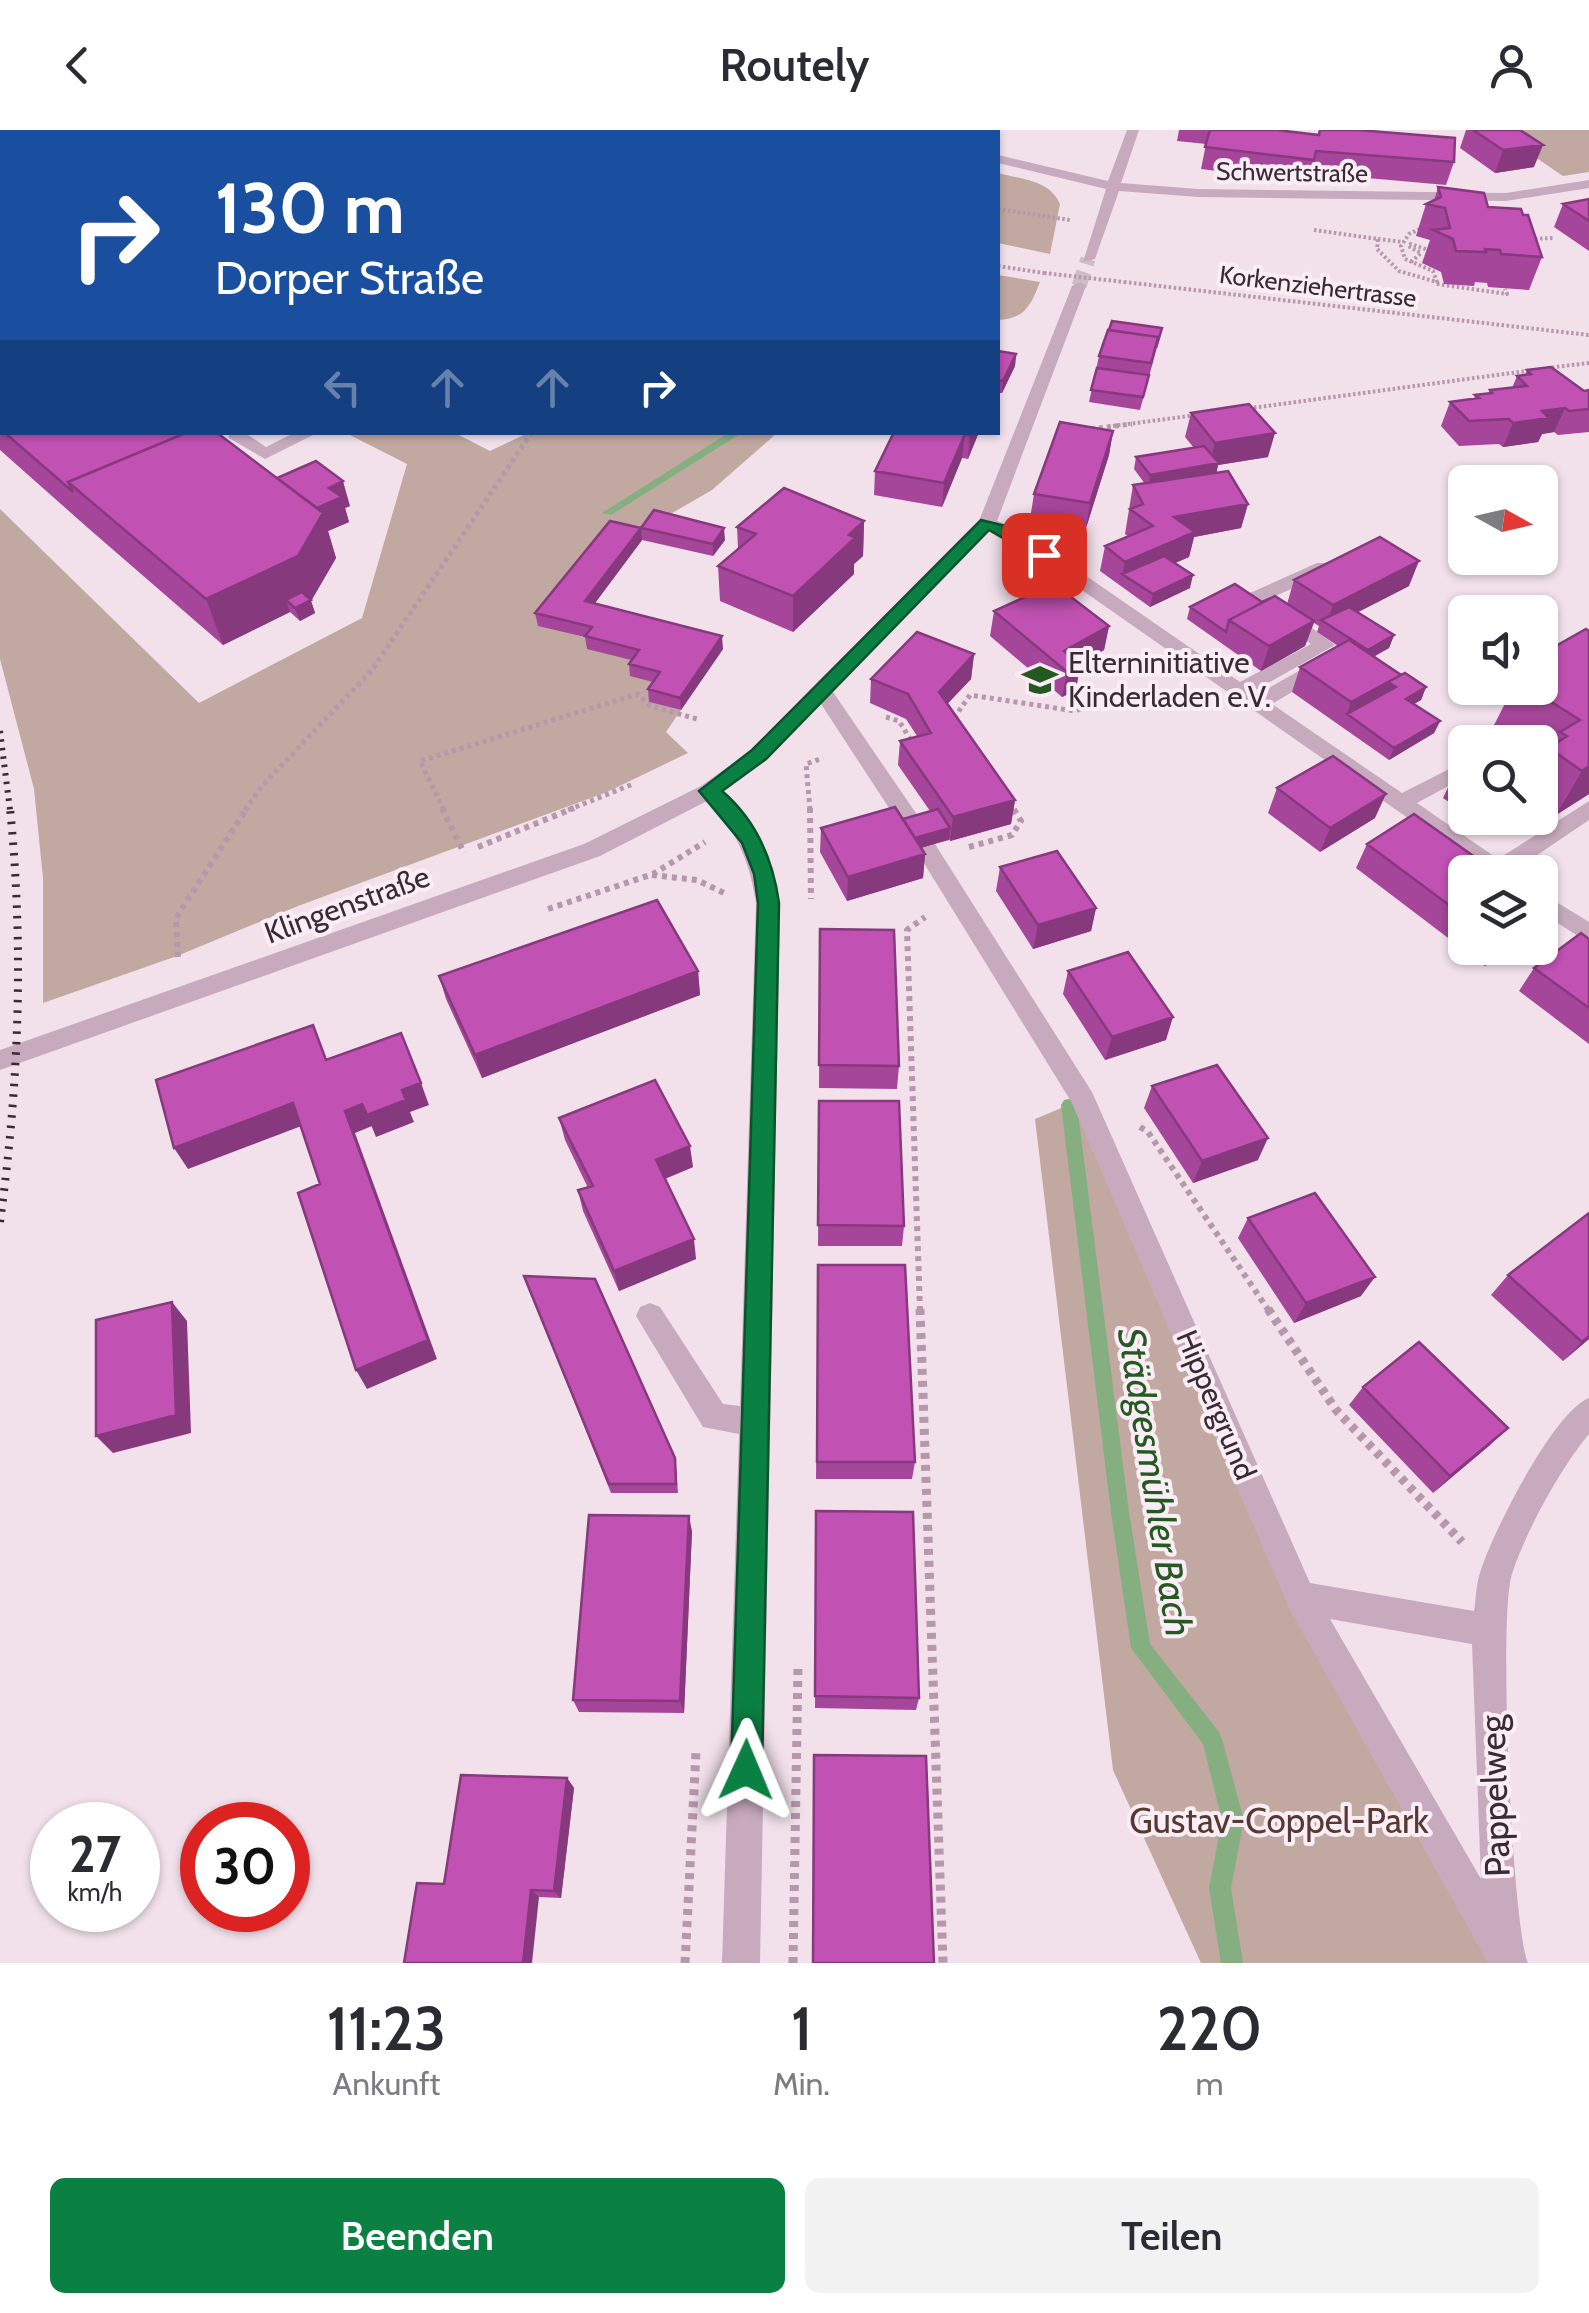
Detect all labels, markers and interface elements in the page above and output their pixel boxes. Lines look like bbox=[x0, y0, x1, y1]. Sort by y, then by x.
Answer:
icon: back bbox=[50, 38, 105, 93]
text: Routely bbox=[720, 38, 869, 92]
icon: person bbox=[1484, 38, 1539, 93]
street label: Schwertstraße bbox=[1216, 156, 1368, 188]
text: 130 m bbox=[215, 165, 405, 251]
icon: right bbox=[50, 170, 180, 300]
text: Dorper Straße bbox=[215, 251, 484, 305]
street label: Korkenziehertrasse bbox=[1218, 259, 1418, 313]
icon: left bbox=[315, 360, 370, 415]
icon: ahead bbox=[420, 360, 475, 415]
icon: ahead bbox=[525, 360, 580, 415]
icon: right bbox=[630, 360, 685, 415]
north arrow bbox=[1448, 465, 1558, 575]
map controls bbox=[1448, 465, 1558, 965]
pin bbox=[1002, 513, 1087, 598]
icon: arrive bbox=[1017, 528, 1072, 583]
button: sound bbox=[1448, 595, 1558, 705]
place label: Elterninitiative Kinderladen e.V. bbox=[1068, 644, 1271, 715]
school or university icon: Elterninitiative Kinderladen e.V. bbox=[1021, 661, 1059, 699]
button: search bbox=[1448, 725, 1558, 835]
button: layers bbox=[1448, 855, 1558, 965]
street label: Klingenstraße bbox=[259, 858, 434, 951]
water label: Städgesmühler Bach bbox=[1108, 1324, 1203, 1640]
street label: Hippergrund bbox=[1168, 1324, 1265, 1485]
street label: Pappelweg bbox=[1470, 1714, 1519, 1878]
position arrow bbox=[694, 1718, 798, 1822]
park label: Gustav-Coppel-Park bbox=[1129, 1799, 1429, 1842]
speed limit sign: 30 bbox=[180, 1802, 310, 1932]
text: 27 bbox=[69, 1824, 121, 1885]
text: km/h bbox=[68, 1877, 122, 1907]
text: 11:23 bbox=[327, 1992, 446, 2065]
text: 1 bbox=[791, 1992, 812, 2065]
text: 220 bbox=[1157, 1992, 1262, 2065]
text: Ankunft bbox=[333, 2064, 440, 2103]
text: Min. bbox=[773, 2064, 830, 2103]
text: m bbox=[1195, 2064, 1224, 2103]
button: Beenden bbox=[50, 2178, 785, 2293]
button: Teilen bbox=[805, 2178, 1539, 2293]

